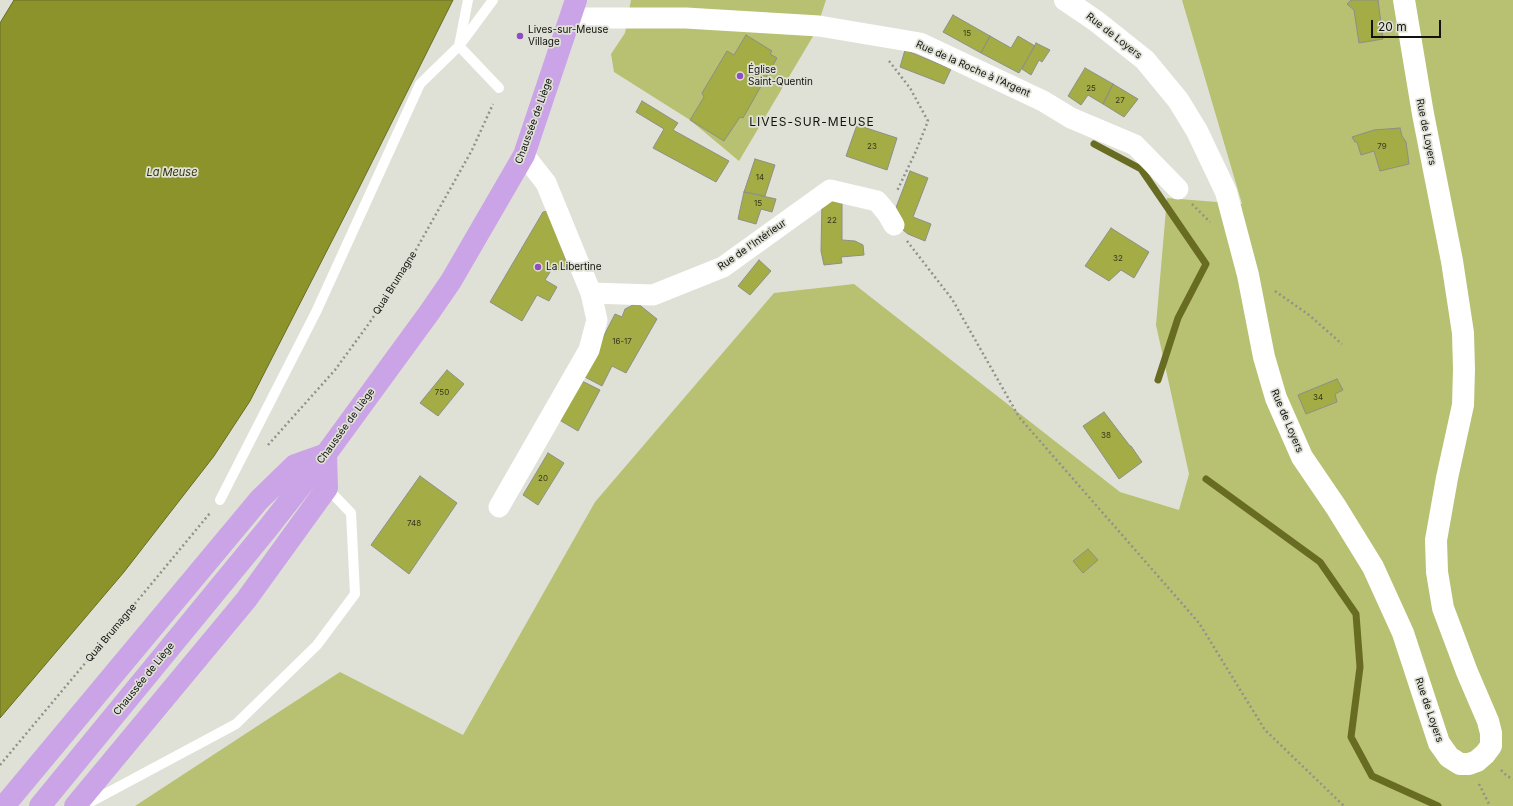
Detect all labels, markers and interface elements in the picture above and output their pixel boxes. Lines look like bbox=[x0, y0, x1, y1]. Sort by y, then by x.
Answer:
street label: Rue de Loyers bbox=[1084, 10, 1144, 62]
scale bar bbox=[1373, 12, 1443, 38]
text: 20 m bbox=[1378, 19, 1407, 34]
place label: Lives-sur-Meuse Village bbox=[528, 24, 608, 48]
house number: 15 bbox=[963, 29, 971, 39]
marker: Lives-sur-Meuse Village bbox=[515, 31, 525, 41]
street label: Rue de la Roche à l'Argent bbox=[914, 38, 1032, 100]
place label: Église Saint-Quentin bbox=[748, 64, 813, 88]
marker: Église Saint-Quentin bbox=[735, 71, 745, 81]
street label: Chaussée de Liège bbox=[513, 76, 555, 166]
house number: 25 bbox=[1086, 84, 1096, 94]
house number: 27 bbox=[1115, 96, 1125, 106]
street label: Rue de Loyers bbox=[1414, 98, 1438, 166]
district label: LIVES-SUR-MEUSE bbox=[749, 115, 875, 129]
house number: 23 bbox=[867, 142, 877, 152]
house number: 79 bbox=[1377, 142, 1387, 152]
water label: La Meuse bbox=[147, 166, 197, 180]
house number: 14 bbox=[756, 173, 764, 183]
house number: 15 bbox=[754, 199, 762, 209]
house number: 22 bbox=[827, 216, 837, 226]
street label: Rue de l'Intérieur bbox=[716, 217, 788, 273]
street label: Quai Brumagne bbox=[371, 249, 419, 317]
house number: 32 bbox=[1113, 254, 1123, 264]
place label: La Libertine bbox=[546, 261, 601, 273]
marker: La Libertine bbox=[533, 262, 543, 272]
house number: 16-17 bbox=[612, 337, 632, 347]
street label: Chaussée de Liège bbox=[315, 386, 377, 466]
house number: 750 bbox=[435, 388, 449, 398]
street label: Rue de Loyers bbox=[1268, 388, 1306, 454]
house number: 34 bbox=[1313, 393, 1323, 403]
house number: 38 bbox=[1101, 431, 1111, 441]
house number: 20 bbox=[538, 474, 548, 484]
house number: 748 bbox=[407, 519, 421, 529]
street label: Quai Brumagne bbox=[83, 601, 139, 665]
street label: Chaussée de Liège bbox=[111, 640, 177, 718]
street label: Rue de Loyers bbox=[1412, 676, 1446, 744]

